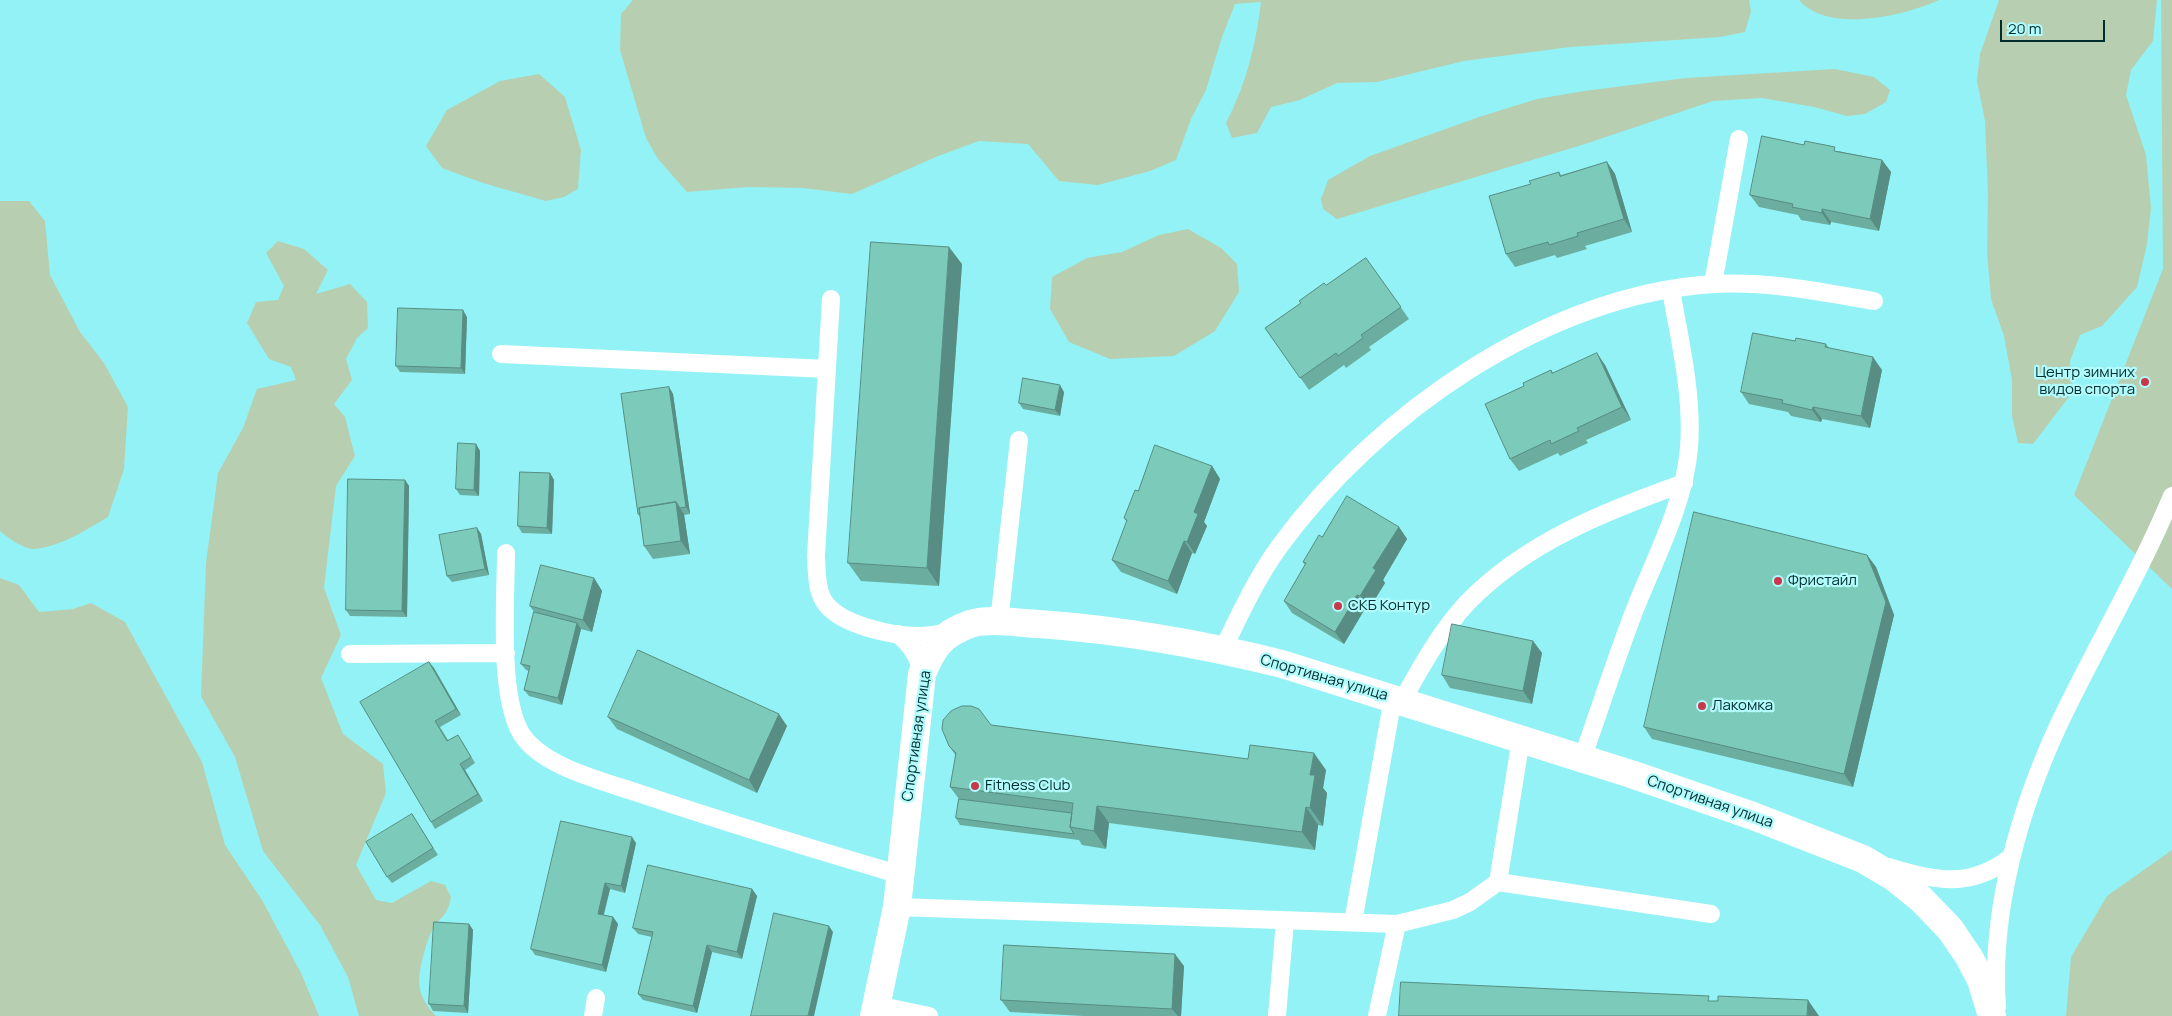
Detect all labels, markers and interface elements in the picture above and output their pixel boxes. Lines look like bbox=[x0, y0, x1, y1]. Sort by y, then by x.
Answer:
scale bar bbox=[2002, 10, 2107, 42]
text: 20 m bbox=[2008, 18, 2041, 39]
place label: Центр зимних видов спорта bbox=[2035, 364, 2135, 399]
marker: Центр зимних видов спорта bbox=[2139, 376, 2151, 388]
place label: Фристайл bbox=[1788, 572, 1857, 590]
marker: Фристайл bbox=[1772, 575, 1784, 587]
place label: СКБ Контур bbox=[1348, 597, 1430, 615]
marker: СКБ Контур bbox=[1332, 600, 1344, 612]
street label: Спортивная улица bbox=[1258, 651, 1390, 705]
street label: Спортивная улица bbox=[899, 669, 935, 803]
place label: Лакомка bbox=[1712, 697, 1773, 715]
marker: Лакомка bbox=[1696, 700, 1708, 712]
street label: Спортивная улица bbox=[1645, 772, 1775, 832]
place label: Fitness Club bbox=[985, 777, 1070, 795]
marker: Fitness Club bbox=[969, 780, 981, 792]

